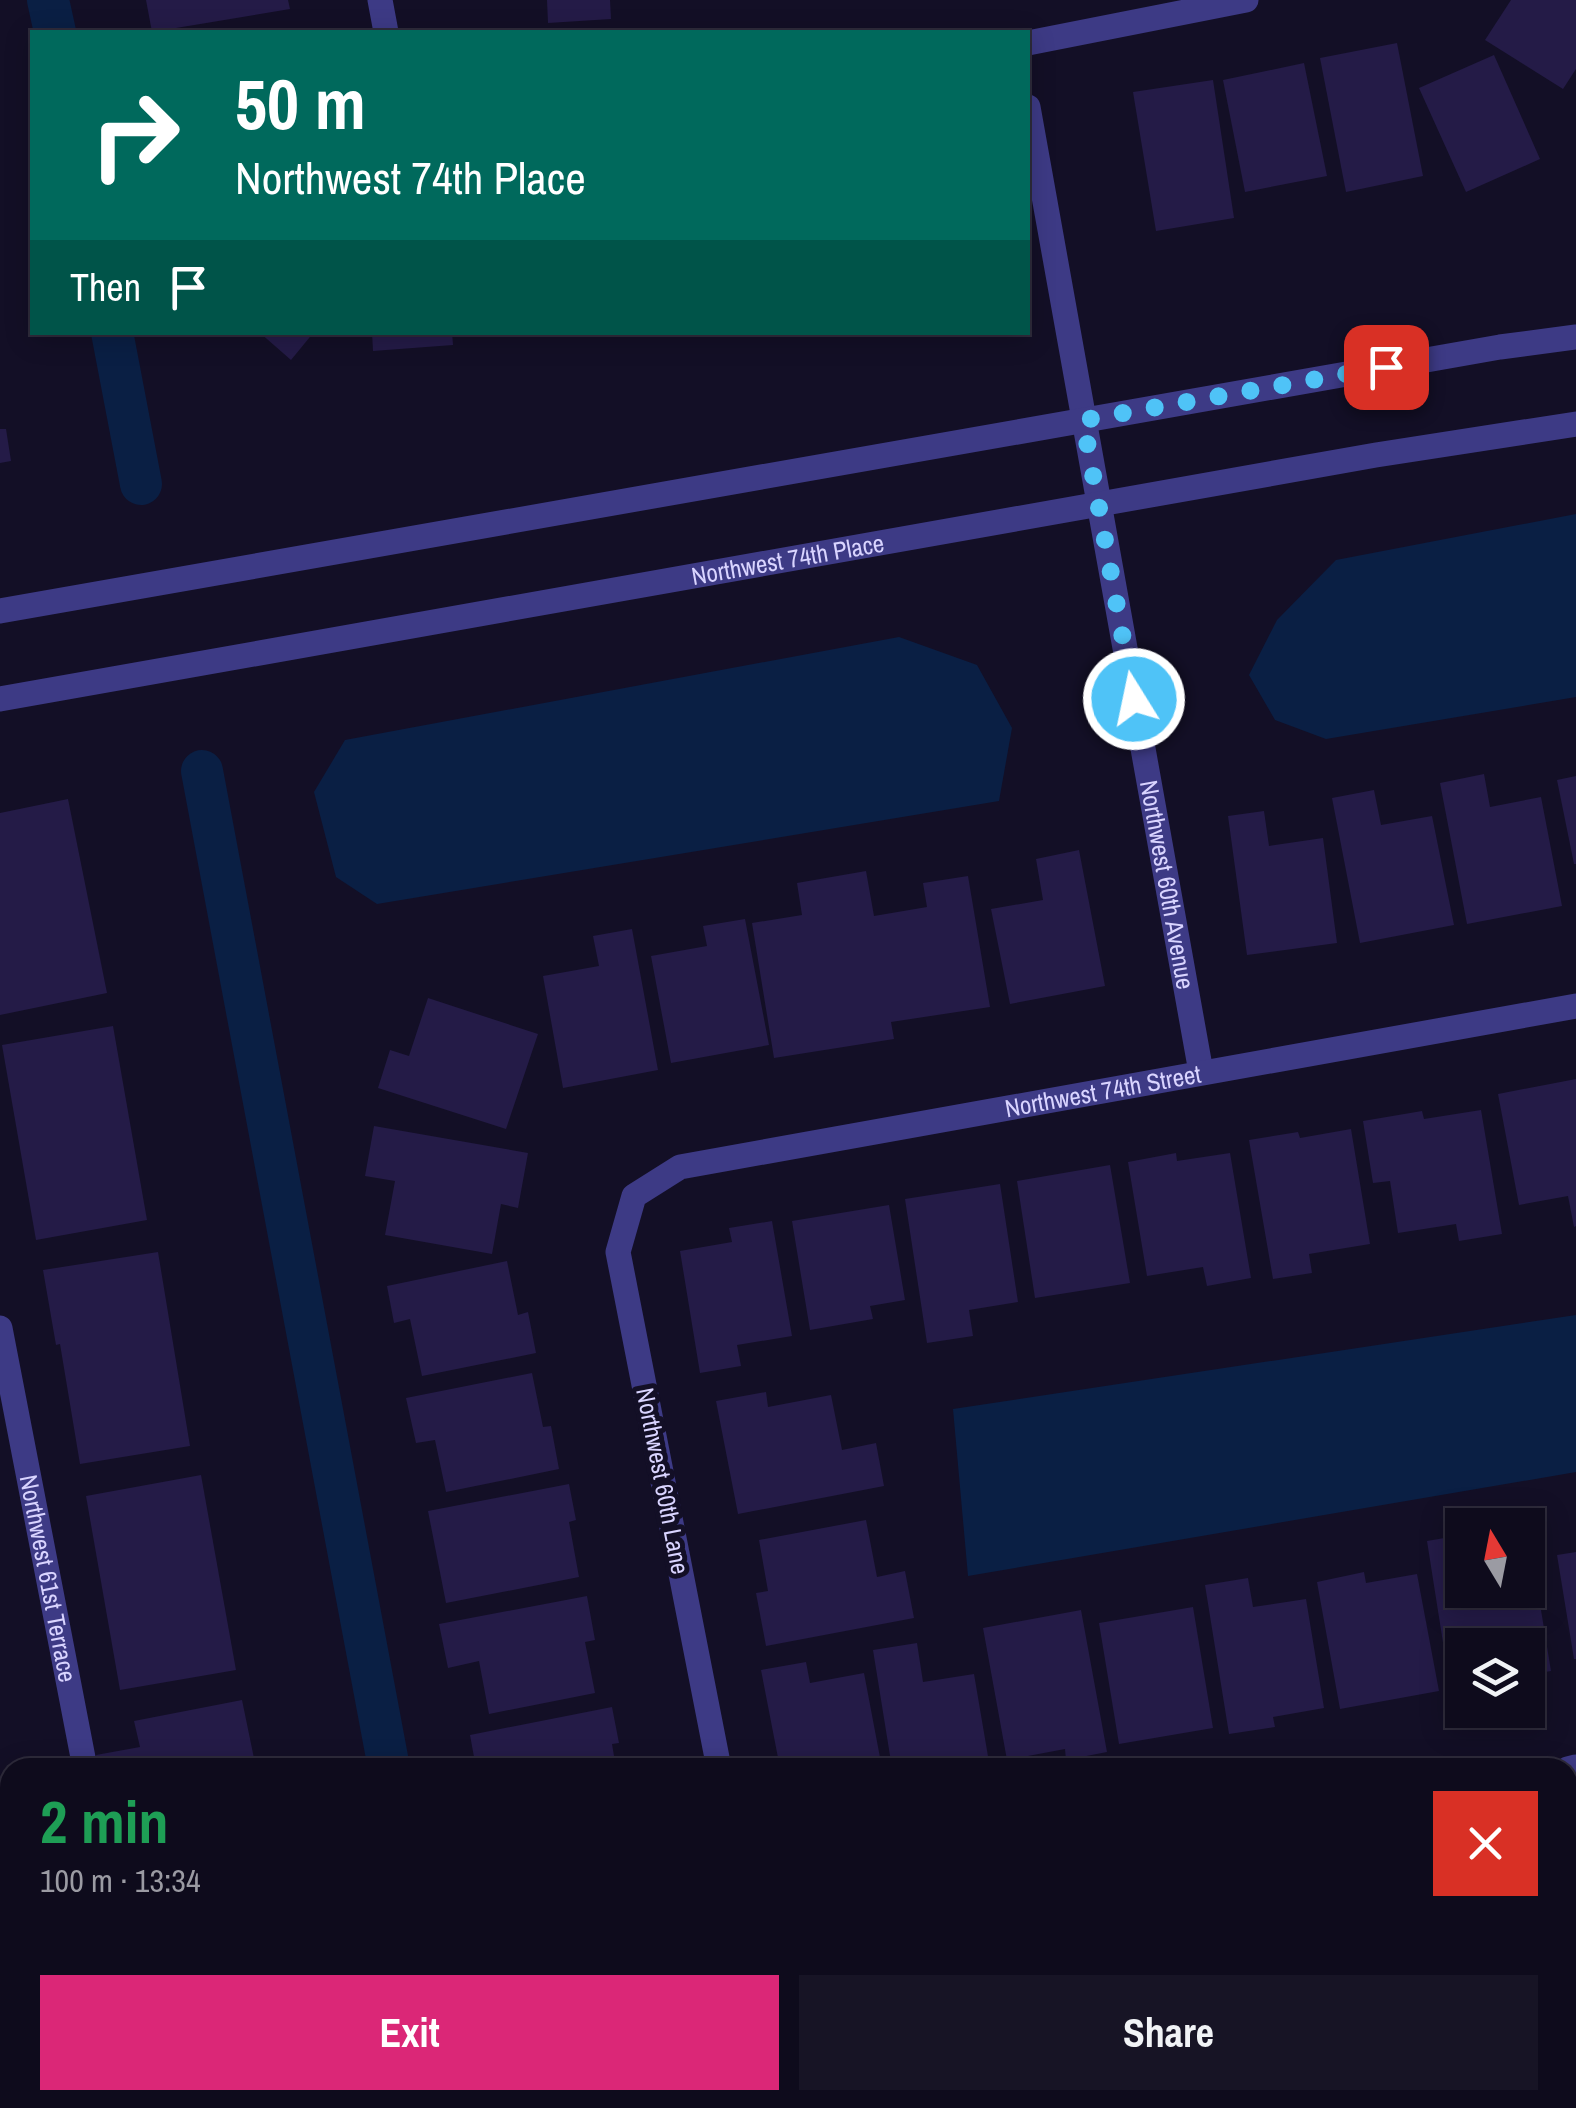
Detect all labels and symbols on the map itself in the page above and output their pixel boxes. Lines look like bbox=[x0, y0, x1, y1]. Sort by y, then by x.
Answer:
pin bbox=[1344, 325, 1429, 410]
street label: Northwest 74th Place bbox=[689, 526, 887, 593]
position arrow bbox=[1082, 647, 1186, 751]
street label: Northwest 60th Avenue bbox=[1132, 777, 1203, 992]
street label: Northwest 74th Street bbox=[1002, 1057, 1204, 1125]
street label: Northwest 60th Lane bbox=[628, 1385, 698, 1577]
street label: Northwest 61st Terrace bbox=[12, 1472, 85, 1685]
north arrow bbox=[1445, 1508, 1545, 1608]

